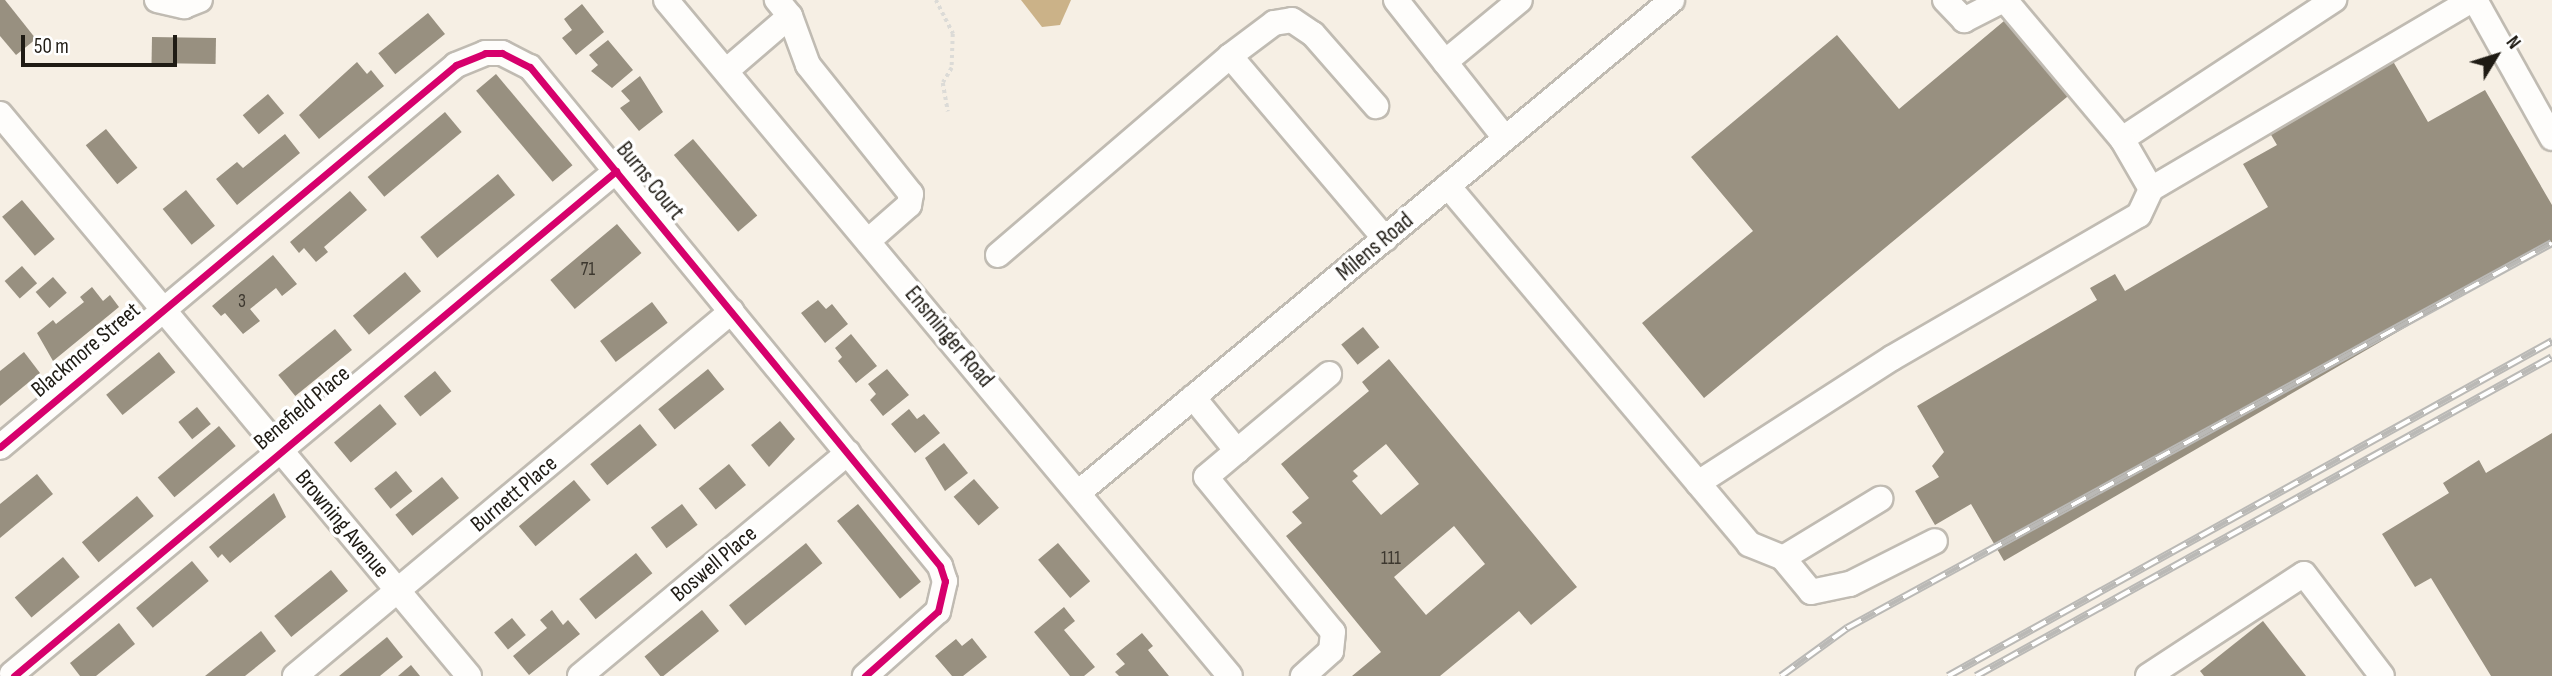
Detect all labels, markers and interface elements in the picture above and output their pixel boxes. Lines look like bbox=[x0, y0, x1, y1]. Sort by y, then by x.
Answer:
scale bar bbox=[24, 21, 180, 65]
north arrow bbox=[2461, 21, 2531, 91]
text: N bbox=[2501, 32, 2525, 54]
text: 50 m bbox=[34, 34, 69, 59]
street label: Burns Court bbox=[610, 136, 690, 226]
street label: Milens Road bbox=[1331, 207, 1419, 287]
house number: 71 bbox=[581, 259, 595, 281]
street label: Ensminger Road bbox=[899, 281, 999, 393]
house number: 3 bbox=[238, 291, 246, 313]
street label: Blackmore Street bbox=[26, 297, 146, 403]
street label: Benefield Place bbox=[248, 360, 356, 456]
street label: Burnett Place bbox=[465, 450, 563, 538]
street label: Browning Avenue bbox=[289, 465, 395, 583]
street label: Boswell Place bbox=[665, 520, 763, 608]
house number: 111 bbox=[1381, 548, 1401, 570]

